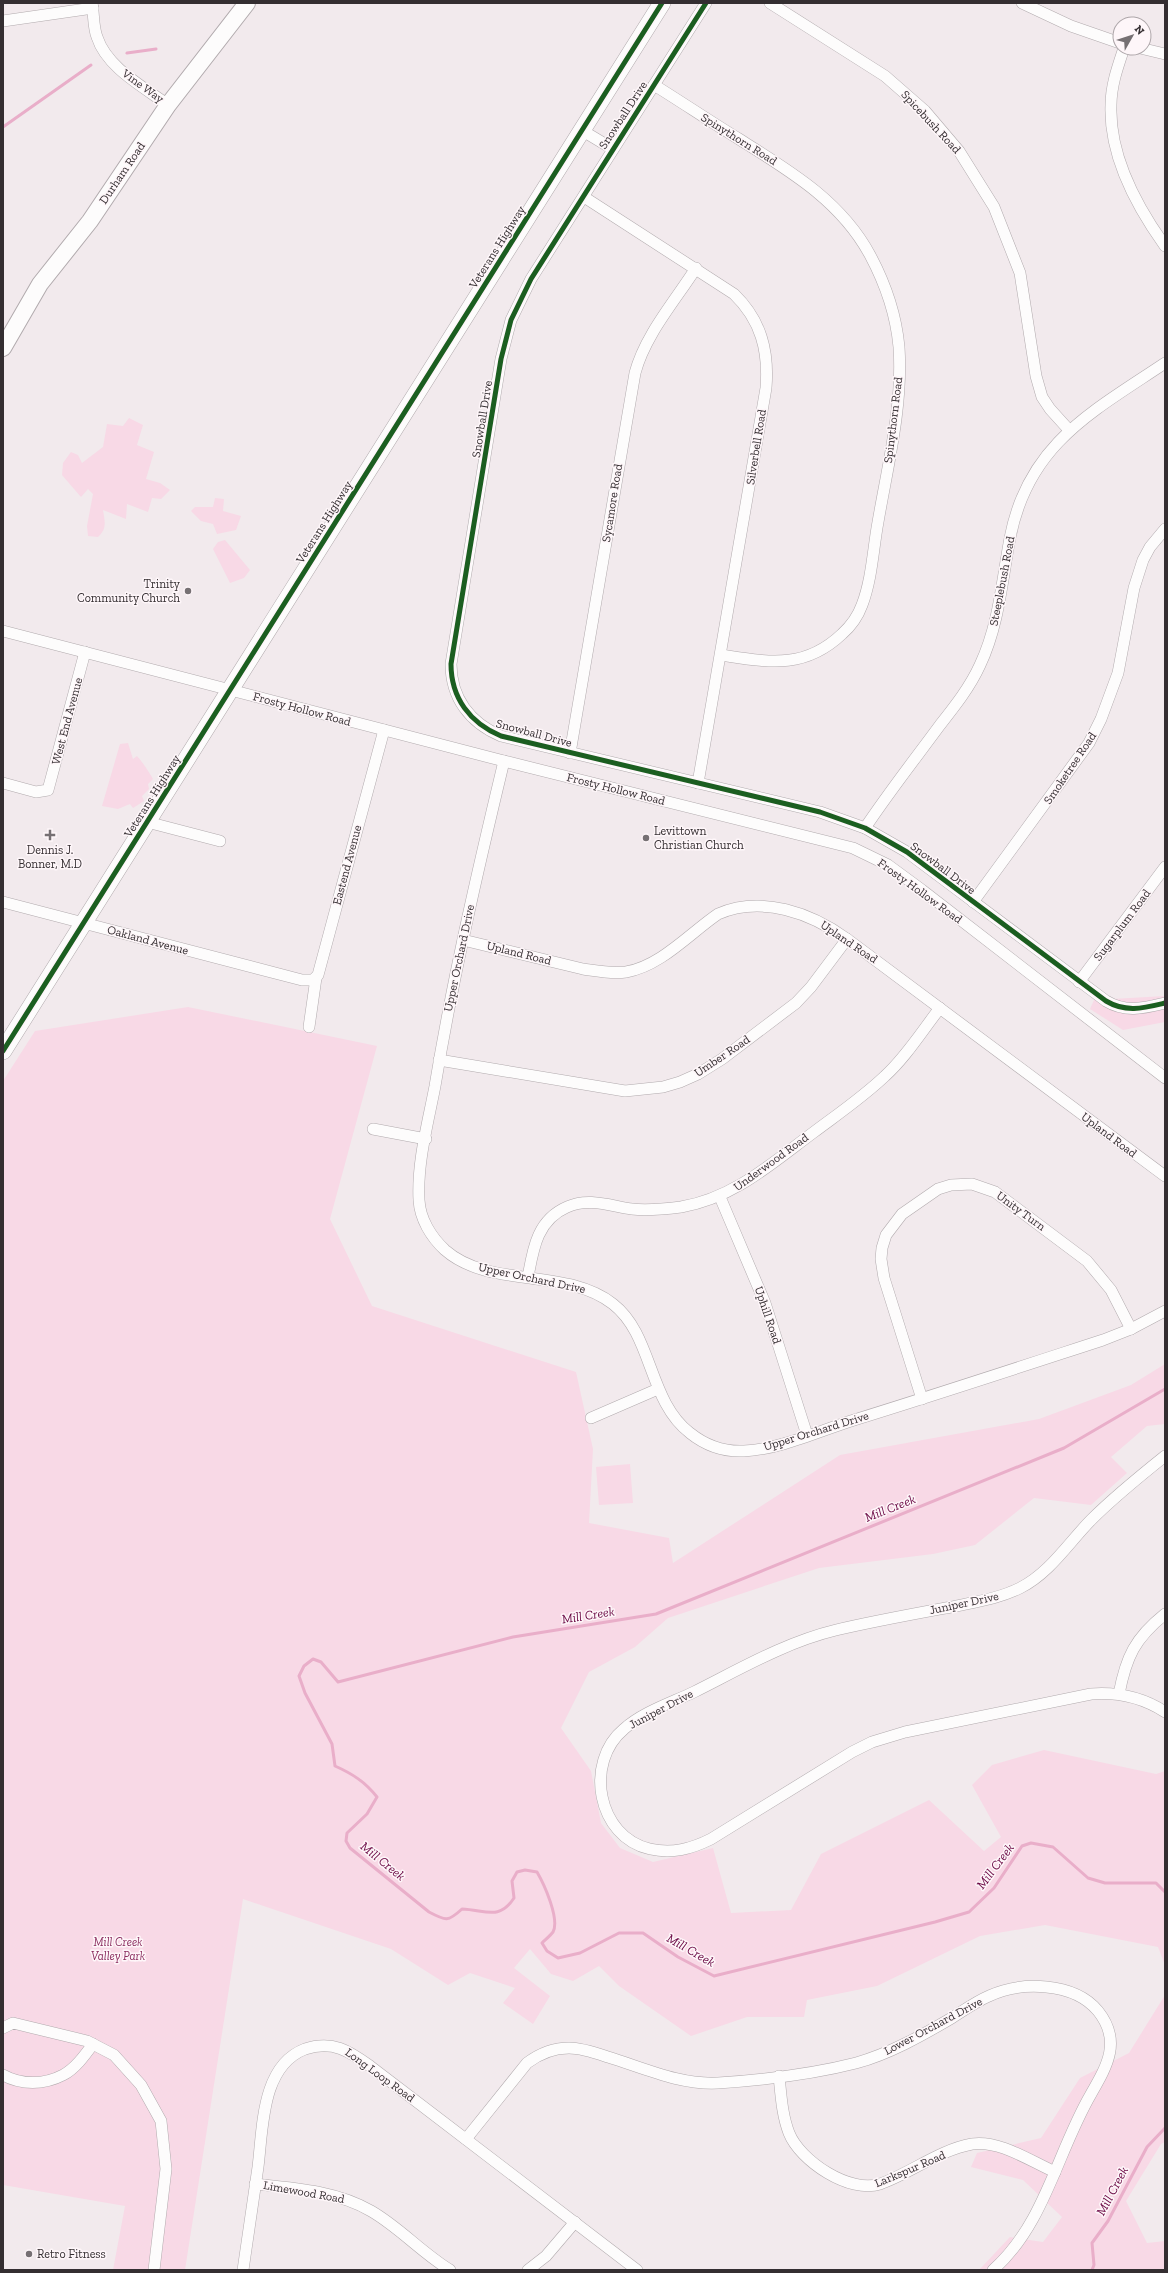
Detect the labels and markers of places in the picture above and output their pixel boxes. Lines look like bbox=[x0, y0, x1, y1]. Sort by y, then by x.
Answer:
place label: Trinity Community Church bbox=[77, 577, 181, 605]
marker: Trinity Community Church bbox=[183, 586, 193, 596]
place label: Levittown Christian Church bbox=[654, 824, 744, 852]
marker: Dennis J. Bonner, M.D bbox=[44, 829, 56, 841]
marker: Levittown Christian Church bbox=[641, 833, 651, 843]
place label: Dennis J. Bonner, M.D bbox=[18, 843, 82, 871]
place label: Retro Fitness bbox=[37, 2247, 106, 2261]
marker: Retro Fitness bbox=[24, 2249, 34, 2259]

